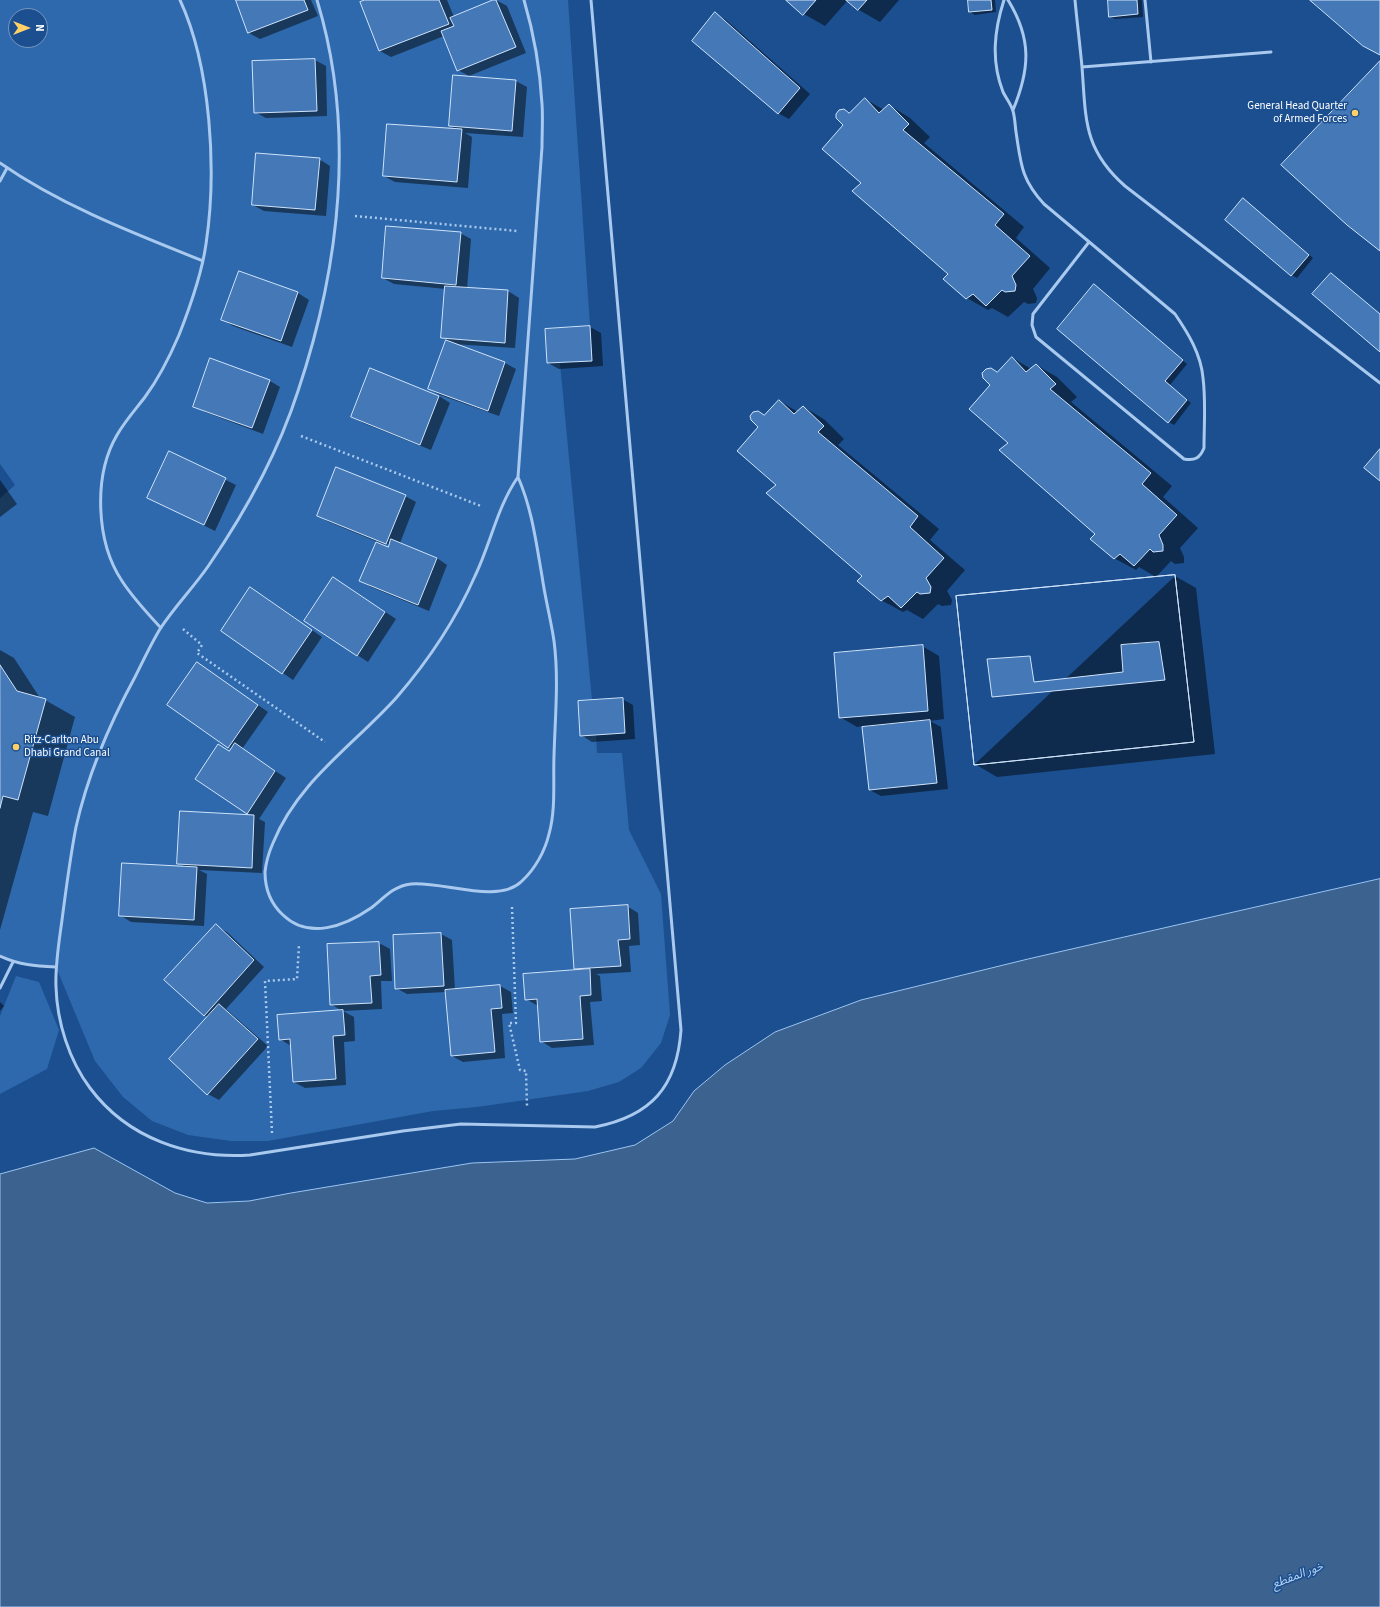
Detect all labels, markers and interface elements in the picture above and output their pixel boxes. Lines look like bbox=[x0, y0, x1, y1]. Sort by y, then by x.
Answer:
north arrow bbox=[8, 8, 48, 48]
text: N bbox=[32, 24, 47, 32]
place label: General Head Quarter of Armed Forces bbox=[1247, 100, 1347, 126]
marker: General Head Quarter of Armed Forces bbox=[1350, 108, 1360, 118]
place label: Ritz-Carlton Abu Dhabi Grand Canal bbox=[24, 734, 110, 760]
marker: Ritz-Carlton Abu Dhabi Grand Canal bbox=[11, 742, 21, 752]
water label: خور المقطع bbox=[1271, 1560, 1325, 1592]

